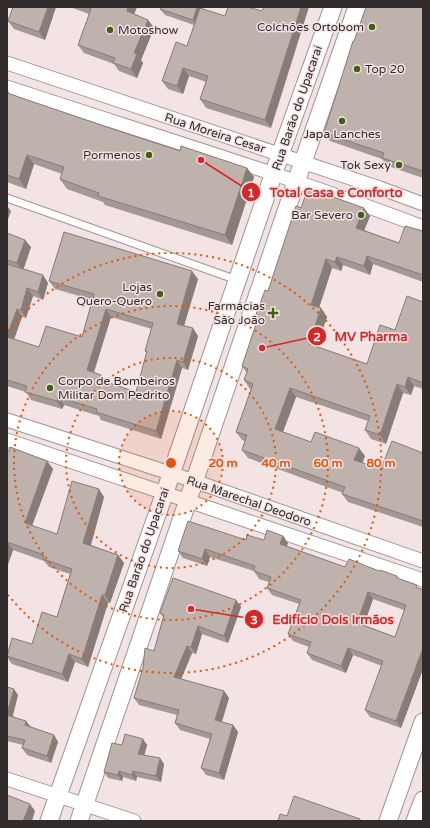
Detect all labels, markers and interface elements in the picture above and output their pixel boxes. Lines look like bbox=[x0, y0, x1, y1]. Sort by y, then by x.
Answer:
place label: Colchões Ortobom bbox=[257, 20, 364, 34]
marker: Colchões Ortobom bbox=[367, 22, 377, 32]
place label: Motoshow bbox=[118, 23, 179, 37]
marker: Motoshow bbox=[105, 25, 115, 35]
street label: Rua Barão do Upacarai bbox=[269, 44, 325, 172]
place label: Top 20 bbox=[365, 62, 405, 76]
marker: Top 20 bbox=[352, 64, 362, 74]
street label: Rua Moreira Cesar bbox=[163, 110, 268, 156]
marker: Japa Lanches bbox=[337, 116, 347, 126]
place label: Japa Lanches bbox=[304, 127, 381, 141]
place label: Pormenos bbox=[83, 148, 141, 162]
marker: Pormenos bbox=[144, 150, 154, 160]
place label: Tok Sexy bbox=[340, 158, 392, 172]
marker: Tok Sexy bbox=[394, 160, 404, 170]
callout: Total Casa e Conforto bbox=[241, 180, 410, 205]
text: Total Casa e Conforto bbox=[269, 185, 402, 201]
text: 1 bbox=[247, 186, 255, 200]
place label: Bar Severo bbox=[291, 208, 353, 222]
marker: Bar Severo bbox=[356, 210, 366, 220]
place label: Lojas Quero-Quero bbox=[76, 280, 152, 308]
marker: Lojas Quero-Quero bbox=[155, 289, 165, 299]
place label: Farmácias São João bbox=[208, 299, 265, 327]
marker: Farmácias São João bbox=[268, 308, 278, 318]
callout: MV Pharma bbox=[307, 324, 416, 349]
text: MV Pharma bbox=[334, 329, 408, 345]
text: 2 bbox=[313, 330, 321, 344]
place label: Corpo de Bombeiros Militar Dom Pedrito bbox=[58, 374, 175, 402]
marker: Corpo de Bombeiros Militar Dom Pedrito bbox=[45, 383, 55, 393]
centre of rings bbox=[164, 456, 178, 470]
text: 20 m bbox=[208, 456, 238, 470]
text: 40 m bbox=[261, 456, 291, 470]
text: 60 m bbox=[313, 456, 343, 470]
text: 80 m bbox=[366, 456, 396, 470]
street label: Rua Marechal Deodoro bbox=[185, 473, 313, 529]
street label: Rua Barão do Upacarai bbox=[116, 486, 172, 614]
callout: Edifício Dois Irmãos bbox=[244, 607, 401, 632]
text: Edifício Dois Irmãos bbox=[272, 612, 394, 628]
text: 3 bbox=[250, 613, 258, 627]

